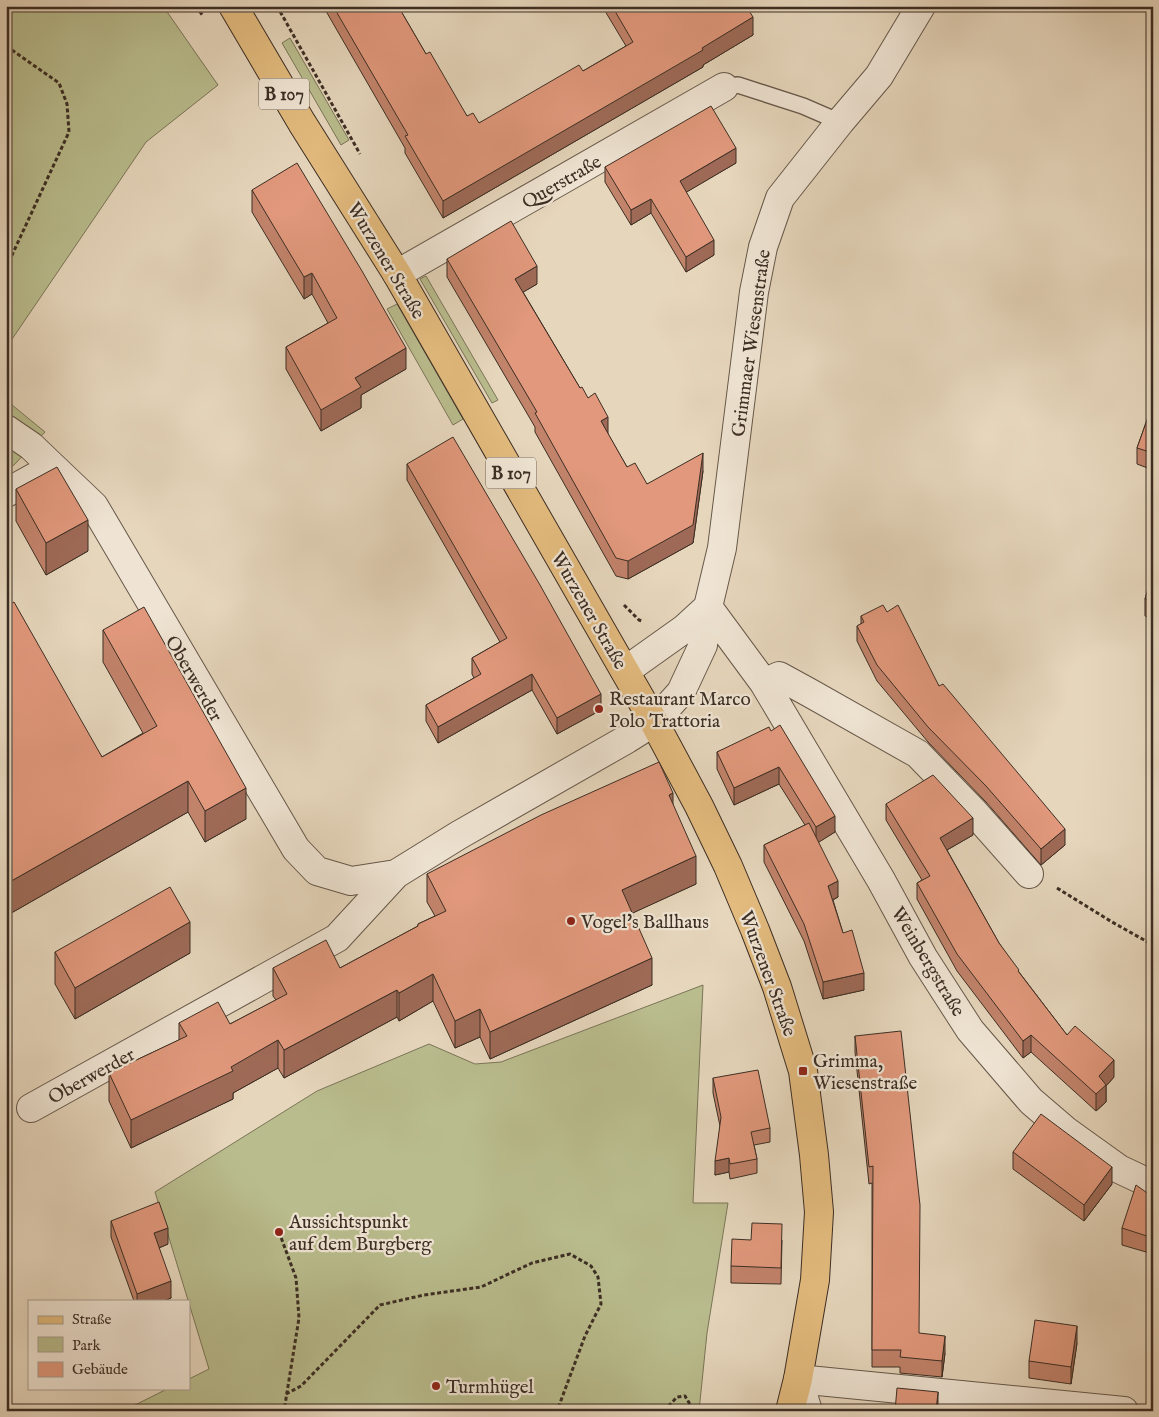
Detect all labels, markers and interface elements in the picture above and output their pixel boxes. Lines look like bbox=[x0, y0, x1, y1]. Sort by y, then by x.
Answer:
road number: B 107 bbox=[259, 78, 309, 110]
street label: Querstraße bbox=[518, 150, 606, 215]
street label: Wurzener Straße bbox=[341, 198, 430, 324]
street label: Grimmaer Wiesenstraße bbox=[727, 248, 777, 438]
road number: B 107 bbox=[486, 458, 536, 488]
street label: Wurzener Straße bbox=[545, 548, 632, 674]
street label: Oberwerder bbox=[159, 632, 228, 726]
place label: Restaurant Marco Polo Trattoria bbox=[609, 688, 751, 734]
marker: Restaurant Marco Polo Trattoria bbox=[593, 703, 605, 715]
street label: Weinbergstraße bbox=[885, 903, 970, 1022]
street label: Wurzener Straße bbox=[733, 908, 801, 1040]
place label: Vogel's Ballhaus bbox=[580, 911, 709, 935]
marker: Vogel's Ballhaus bbox=[565, 915, 577, 927]
street label: Oberwerder bbox=[44, 1043, 140, 1110]
place label: Grimma, Wiesenstraße bbox=[813, 1050, 918, 1096]
marker: Grimma, Wiesenstraße bbox=[797, 1065, 809, 1077]
place label: Aussichtspunkt auf dem Burgberg bbox=[288, 1211, 432, 1257]
marker: Aussichtspunkt auf dem Burgberg bbox=[273, 1226, 285, 1238]
legend bbox=[28, 1300, 190, 1390]
text: Straße bbox=[72, 1310, 112, 1329]
text: Park bbox=[72, 1336, 102, 1355]
text: Gebäude bbox=[72, 1360, 128, 1379]
place label: Turmhügel bbox=[446, 1376, 535, 1400]
marker: Turmhügel bbox=[430, 1380, 442, 1392]

